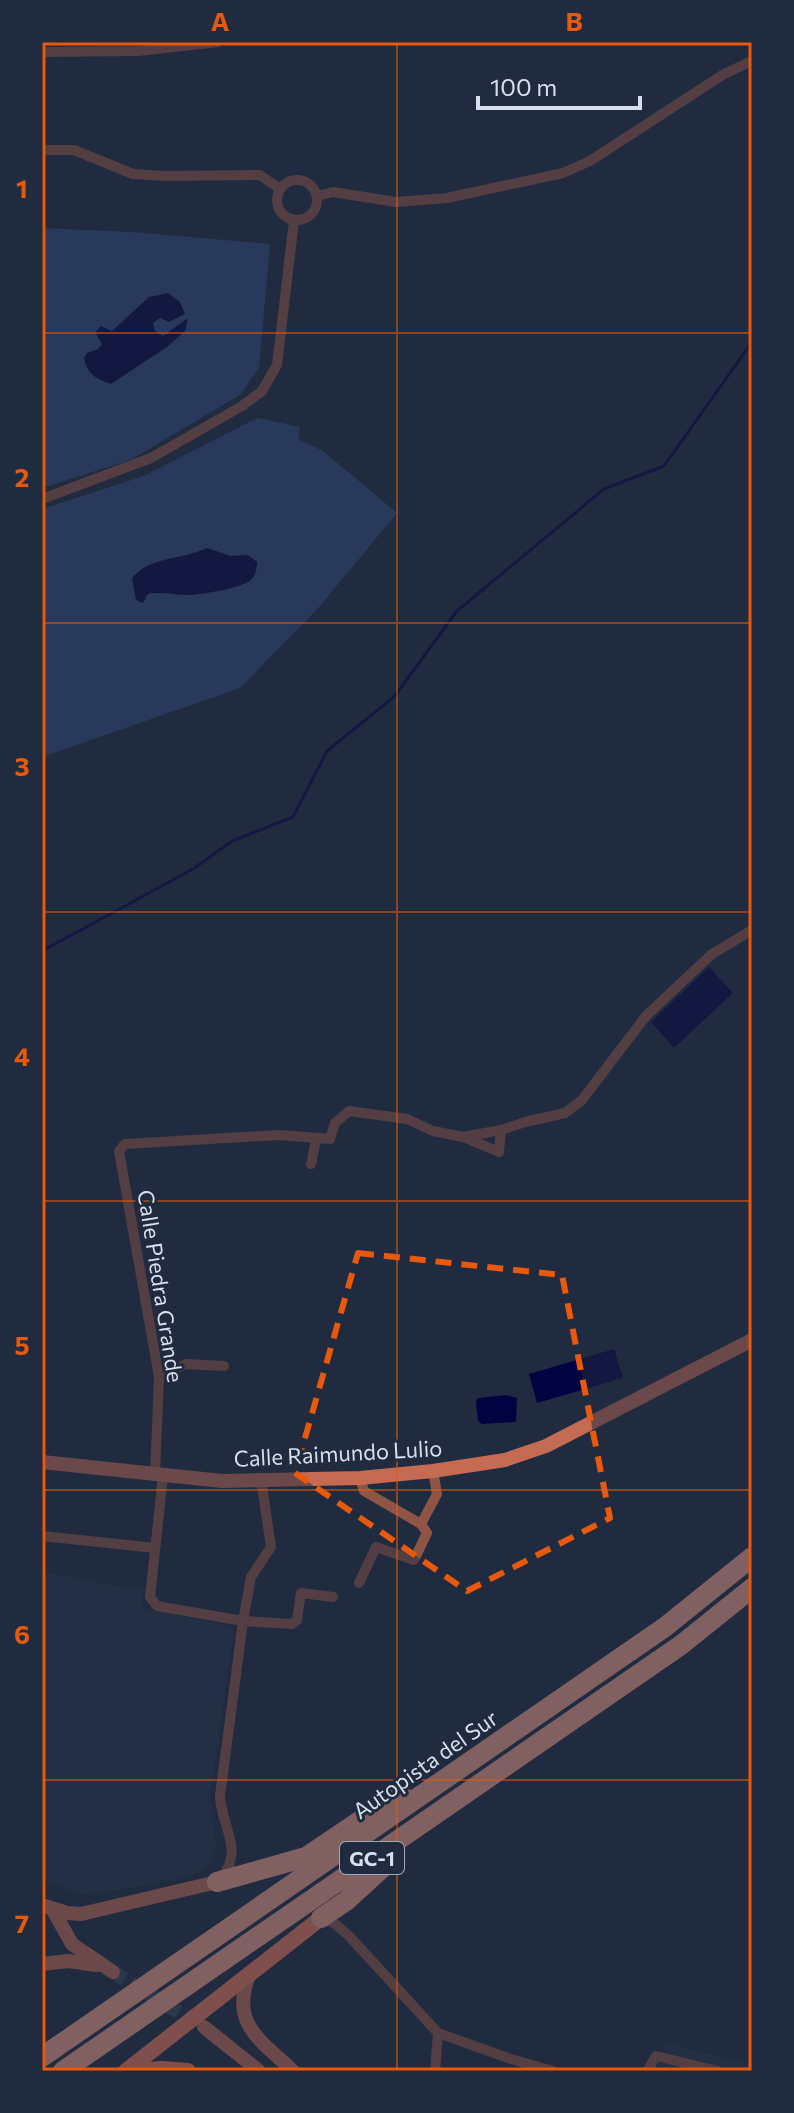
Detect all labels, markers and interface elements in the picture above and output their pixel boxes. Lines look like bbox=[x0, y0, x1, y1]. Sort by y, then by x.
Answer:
text: A bbox=[211, 5, 230, 36]
text: B bbox=[565, 5, 583, 36]
scale bar bbox=[478, 60, 640, 110]
text: 100 m bbox=[490, 72, 557, 101]
text: 1 bbox=[16, 172, 28, 203]
text: 2 bbox=[15, 461, 29, 492]
text: 3 bbox=[14, 750, 30, 781]
text: 4 bbox=[14, 1040, 30, 1071]
street label: Calle Piedra Grande bbox=[132, 1188, 190, 1384]
text: 5 bbox=[14, 1329, 30, 1360]
street label: Calle Raimundo Lulio bbox=[233, 1434, 443, 1472]
text: 6 bbox=[14, 1618, 30, 1649]
street label: Autopista del Sur bbox=[347, 1704, 503, 1824]
road number: GC-1 bbox=[340, 1842, 404, 1874]
text: 7 bbox=[15, 1907, 29, 1938]

